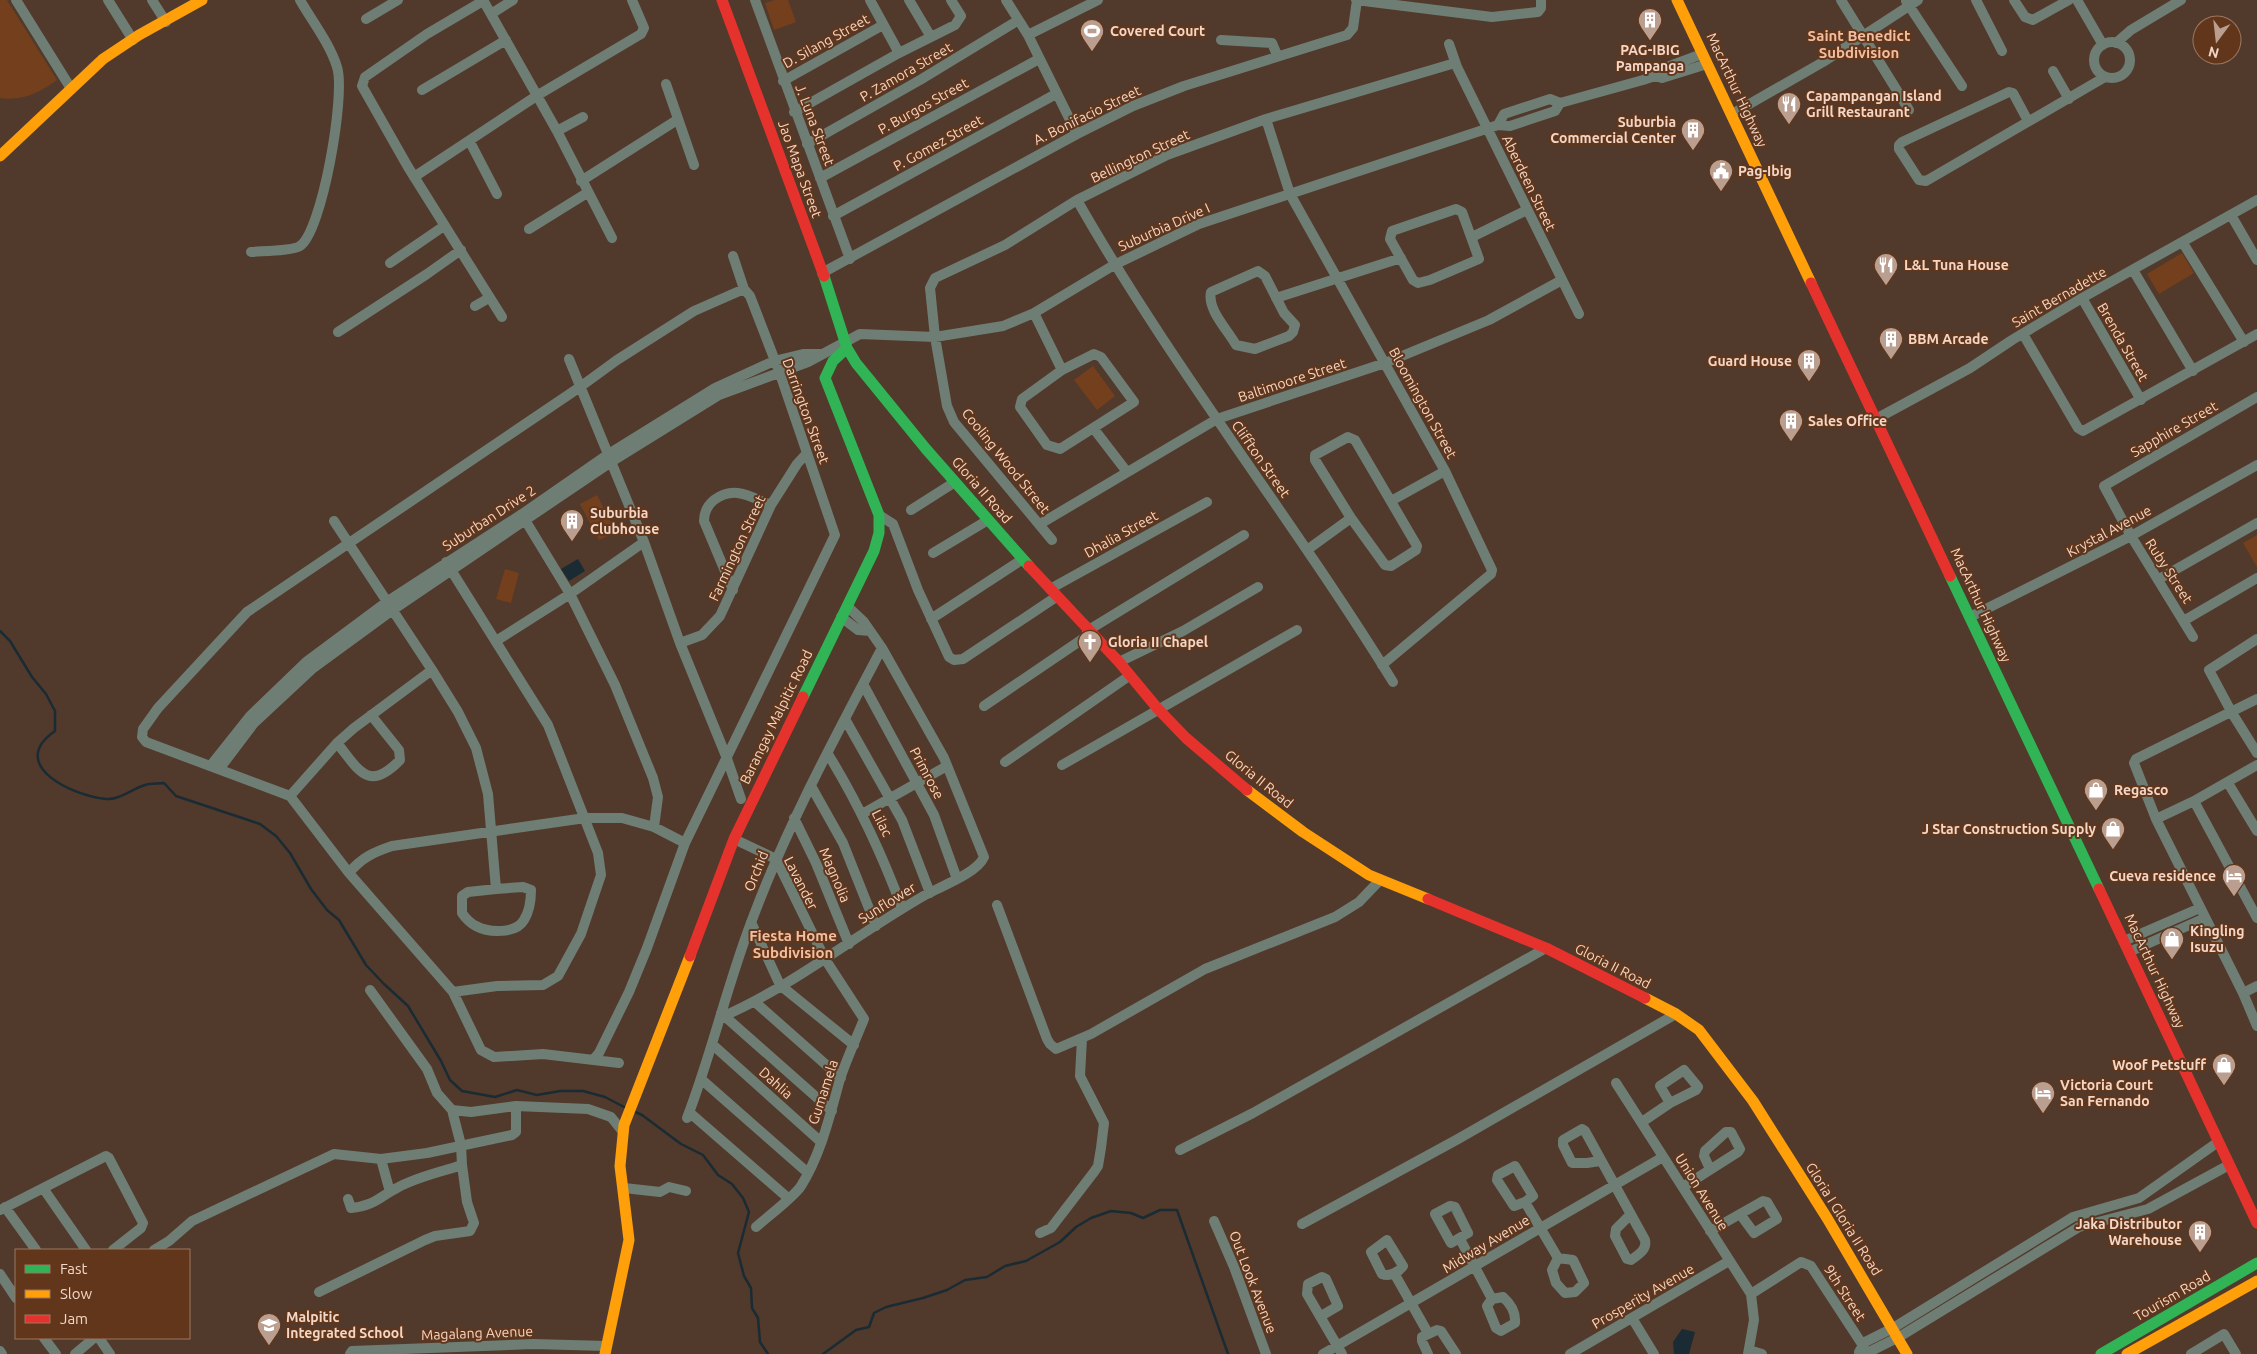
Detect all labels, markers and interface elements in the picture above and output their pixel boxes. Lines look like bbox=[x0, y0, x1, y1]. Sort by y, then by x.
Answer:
building icon: PAG-IBIG Pampanga bbox=[1637, 7, 1663, 41]
street label: D. Silang Street bbox=[780, 10, 872, 71]
north arrow bbox=[2192, 15, 2242, 65]
sports icon: Covered Court bbox=[1079, 18, 1105, 52]
place label: Covered Court bbox=[1110, 23, 1205, 39]
district label: Saint Benedict Subdivision bbox=[1808, 27, 1911, 61]
street label: MacArthur Highway bbox=[1703, 30, 1771, 150]
street label: P. Zamora Street bbox=[857, 39, 955, 105]
place label: PAG-IBIG Pampanga bbox=[1616, 42, 1684, 74]
text: N bbox=[2207, 43, 2221, 62]
street label: P. Burgos Street bbox=[875, 74, 971, 137]
street label: J. Luna Street bbox=[792, 82, 838, 169]
street label: A. Bonifacio Street bbox=[1031, 82, 1144, 148]
place label: Capampangan Island Grill Restaurant bbox=[1806, 88, 1942, 120]
restaurant icon: Capampangan Island Grill Restaurant bbox=[1776, 91, 1802, 125]
street label: P. Gomez Street bbox=[890, 112, 986, 174]
place label: Suburbia Commercial Center bbox=[1550, 114, 1676, 146]
building icon: Suburbia Commercial Center bbox=[1680, 117, 1706, 151]
street label: Jao Mapa Street bbox=[775, 118, 825, 220]
street label: Bellington Street bbox=[1088, 126, 1192, 186]
street label: Aberdeen Street bbox=[1499, 133, 1559, 234]
public building icon: Pag-Ibig bbox=[1708, 158, 1734, 192]
place label: Pag-Ibig bbox=[1738, 163, 1792, 179]
street label: Suburbia Drive I bbox=[1116, 200, 1212, 254]
restaurant icon: L&L Tuna House bbox=[1873, 252, 1899, 286]
place label: L&L Tuna House bbox=[1904, 257, 2009, 273]
street label: Saint Bernadette bbox=[2009, 263, 2109, 331]
street label: Brenda Street bbox=[2094, 300, 2152, 384]
building icon: BBM Arcade bbox=[1878, 326, 1904, 360]
place label: BBM Arcade bbox=[1908, 331, 1988, 347]
street label: Bloomington Street bbox=[1386, 345, 1460, 462]
building icon: Guard House bbox=[1796, 348, 1822, 382]
place label: Guard House bbox=[1708, 353, 1792, 369]
street label: Baltimoore Street bbox=[1236, 355, 1348, 405]
street label: Darrington Street bbox=[779, 356, 833, 466]
street label: Sapphire Street bbox=[2128, 397, 2221, 460]
street label: Cooling Wood Street bbox=[959, 405, 1054, 517]
building icon: Sales Office bbox=[1778, 408, 1804, 442]
place label: Sales Office bbox=[1808, 413, 1887, 429]
street label: Cliffton Street bbox=[1229, 417, 1294, 501]
street label: Gloria II Road bbox=[949, 453, 1015, 527]
street label: Suburban Drive 2 bbox=[440, 482, 538, 554]
street label: Farmington Street bbox=[705, 492, 769, 603]
street label: Krystal Avenue bbox=[2064, 502, 2154, 560]
place label: Suburbia Clubhouse bbox=[590, 505, 659, 537]
street label: Dhalia Street bbox=[1081, 507, 1161, 561]
building icon: Suburbia Clubhouse bbox=[559, 508, 585, 542]
street label: Ruby Street bbox=[2142, 536, 2196, 607]
street label: MacArthur Highway bbox=[1947, 545, 2015, 665]
church icon: Gloria II Chapel bbox=[1077, 629, 1103, 663]
place label: Gloria II Chapel bbox=[1108, 634, 1208, 650]
street label: Barangay Malpitic Road bbox=[737, 647, 815, 787]
street label: Primrose bbox=[907, 744, 947, 802]
street label: Gloria II Road bbox=[1222, 747, 1296, 811]
shop icon: Regasco bbox=[2083, 777, 2109, 811]
place label: Regasco bbox=[2114, 782, 2168, 798]
street label: Lilac bbox=[869, 807, 896, 840]
shop icon: J Star Construction Supply bbox=[2100, 816, 2126, 850]
place label: J Star Construction Supply bbox=[1922, 821, 2097, 837]
street label: Magnolia bbox=[816, 845, 854, 905]
street label: Orchid bbox=[741, 848, 771, 894]
street label: Lavander bbox=[781, 854, 822, 913]
hotel icon: Cueva residence bbox=[2221, 863, 2247, 897]
place label: Cueva residence bbox=[2109, 868, 2216, 884]
street label: Sunflower bbox=[855, 879, 919, 927]
street label: MacArthur Highway bbox=[2121, 911, 2189, 1031]
place label: Kingling Isuzu bbox=[2190, 923, 2244, 955]
shop icon: Kingling Isuzu bbox=[2159, 926, 2185, 960]
district label: Fiesta Home Subdivision bbox=[749, 927, 837, 961]
street label: Gloria II Road bbox=[1572, 940, 1654, 992]
shop icon: Woof Petstuff bbox=[2211, 1052, 2237, 1086]
place label: Woof Petstuff bbox=[2112, 1057, 2206, 1073]
street label: Gumamela bbox=[805, 1058, 841, 1126]
street label: Dahlia bbox=[756, 1064, 796, 1102]
place label: Victoria Court San Fernando bbox=[2060, 1077, 2153, 1109]
hotel icon: Victoria Court San Fernando bbox=[2030, 1080, 2056, 1114]
street label: Union Avenue bbox=[1672, 1151, 1732, 1233]
street label: Gloria I Gloria II Road bbox=[1803, 1160, 1885, 1278]
street label: Midway Avenue bbox=[1439, 1212, 1533, 1276]
place label: Jaka Distributor Warehouse bbox=[2075, 1216, 2182, 1248]
building icon: Jaka Distributor Warehouse bbox=[2187, 1219, 2213, 1253]
street label: Out Look Avenue bbox=[1226, 1228, 1280, 1336]
legend bbox=[15, 1249, 190, 1339]
text: Fast bbox=[60, 1260, 88, 1277]
street label: Prosperity Avenue bbox=[1589, 1260, 1697, 1332]
street label: 9th Street bbox=[1821, 1262, 1869, 1324]
street label: Tourism Road bbox=[2131, 1268, 2213, 1324]
text: Slow bbox=[60, 1285, 93, 1302]
place label: Malpitic Integrated School bbox=[286, 1309, 403, 1341]
text: Jam bbox=[60, 1310, 88, 1327]
school or university icon: Malpitic Integrated School bbox=[256, 1312, 282, 1346]
street label: Magalang Avenue bbox=[421, 1323, 533, 1343]

